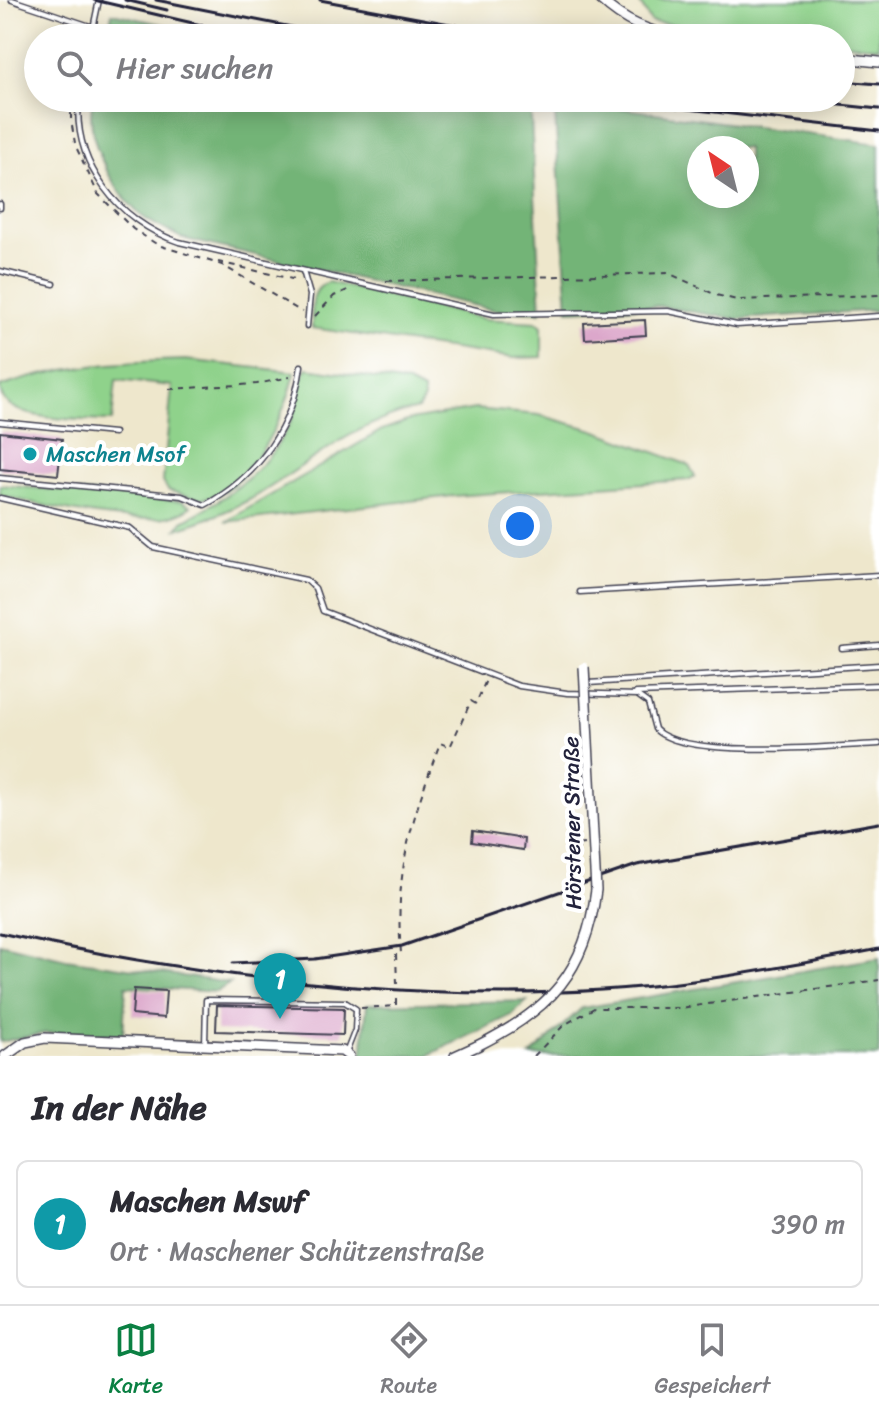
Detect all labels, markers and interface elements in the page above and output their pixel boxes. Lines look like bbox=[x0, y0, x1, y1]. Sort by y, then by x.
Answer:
search box bbox=[24, 24, 855, 112]
text: Hier suchen bbox=[116, 41, 273, 95]
icon: search bbox=[52, 46, 96, 90]
north arrow bbox=[687, 136, 759, 208]
place label: Maschen Msof bbox=[46, 435, 187, 474]
marker: Maschen Msof bbox=[21, 445, 39, 463]
your location bbox=[500, 506, 540, 546]
street label: Hörstener Straße bbox=[551, 736, 593, 910]
pin: 1 bbox=[254, 953, 306, 1019]
text: In der Nähe bbox=[32, 1078, 207, 1138]
text: Maschen Mswf bbox=[110, 1174, 306, 1228]
text: 1 bbox=[54, 1201, 66, 1247]
text: 390 m bbox=[772, 1201, 845, 1247]
text: Ort · Maschener Schützenstraße bbox=[110, 1228, 484, 1274]
tab: Karte bbox=[109, 1318, 163, 1405]
tab: Route bbox=[380, 1318, 437, 1405]
tab: Gespeichert bbox=[654, 1318, 770, 1405]

